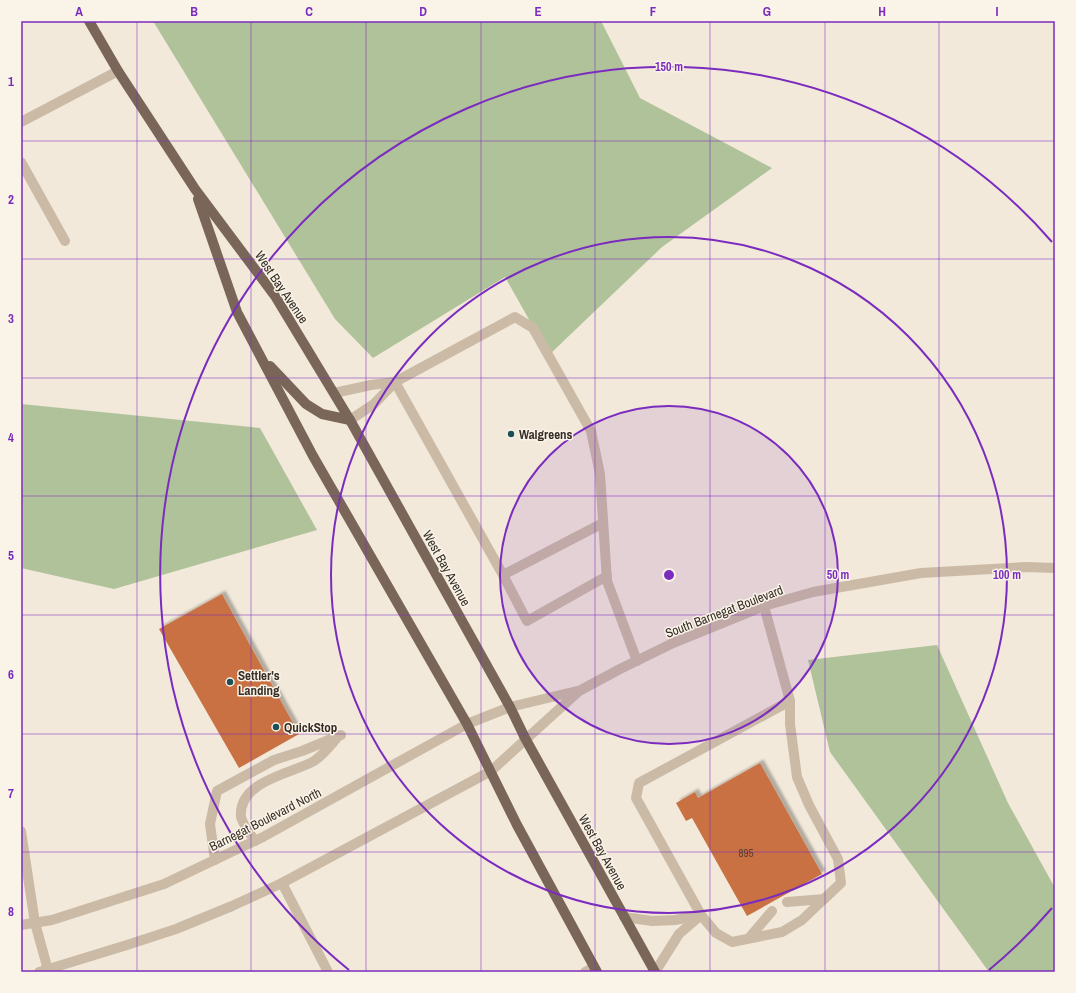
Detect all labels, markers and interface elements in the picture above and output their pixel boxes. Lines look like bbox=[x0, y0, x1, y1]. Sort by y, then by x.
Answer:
text: A bbox=[75, 3, 83, 20]
text: B bbox=[190, 3, 198, 20]
text: C bbox=[305, 3, 313, 20]
text: D bbox=[419, 3, 427, 20]
text: E bbox=[534, 3, 542, 20]
text: F bbox=[650, 3, 657, 20]
text: G bbox=[763, 3, 771, 20]
text: H bbox=[878, 3, 886, 20]
text: I bbox=[996, 3, 999, 20]
text: 150 m bbox=[655, 59, 683, 75]
text: 1 bbox=[8, 73, 14, 90]
text: 2 bbox=[8, 191, 14, 208]
street label: West Bay Avenue bbox=[251, 248, 312, 327]
text: 3 bbox=[8, 310, 14, 327]
place label: Walgreens bbox=[519, 426, 573, 443]
text: 4 bbox=[8, 429, 14, 446]
marker: Walgreens bbox=[506, 429, 516, 439]
street label: West Bay Avenue bbox=[419, 527, 474, 609]
text: 5 bbox=[8, 547, 14, 564]
text: 50 m bbox=[827, 567, 849, 583]
text: 100 m bbox=[993, 567, 1021, 583]
centre of rings bbox=[662, 568, 676, 582]
street label: South Barnegat Boulevard bbox=[663, 581, 786, 642]
text: 6 bbox=[8, 666, 14, 683]
place label: Settler's Landing bbox=[238, 667, 280, 699]
marker: Settler's Landing bbox=[225, 677, 235, 687]
place label: QuickStop bbox=[284, 719, 337, 736]
marker: QuickStop bbox=[271, 722, 281, 732]
street label: Barnegat Boulevard North bbox=[206, 784, 324, 855]
text: 7 bbox=[8, 785, 14, 802]
street label: West Bay Avenue bbox=[575, 811, 630, 893]
house number: 895 bbox=[738, 846, 754, 860]
text: 8 bbox=[8, 903, 14, 920]

